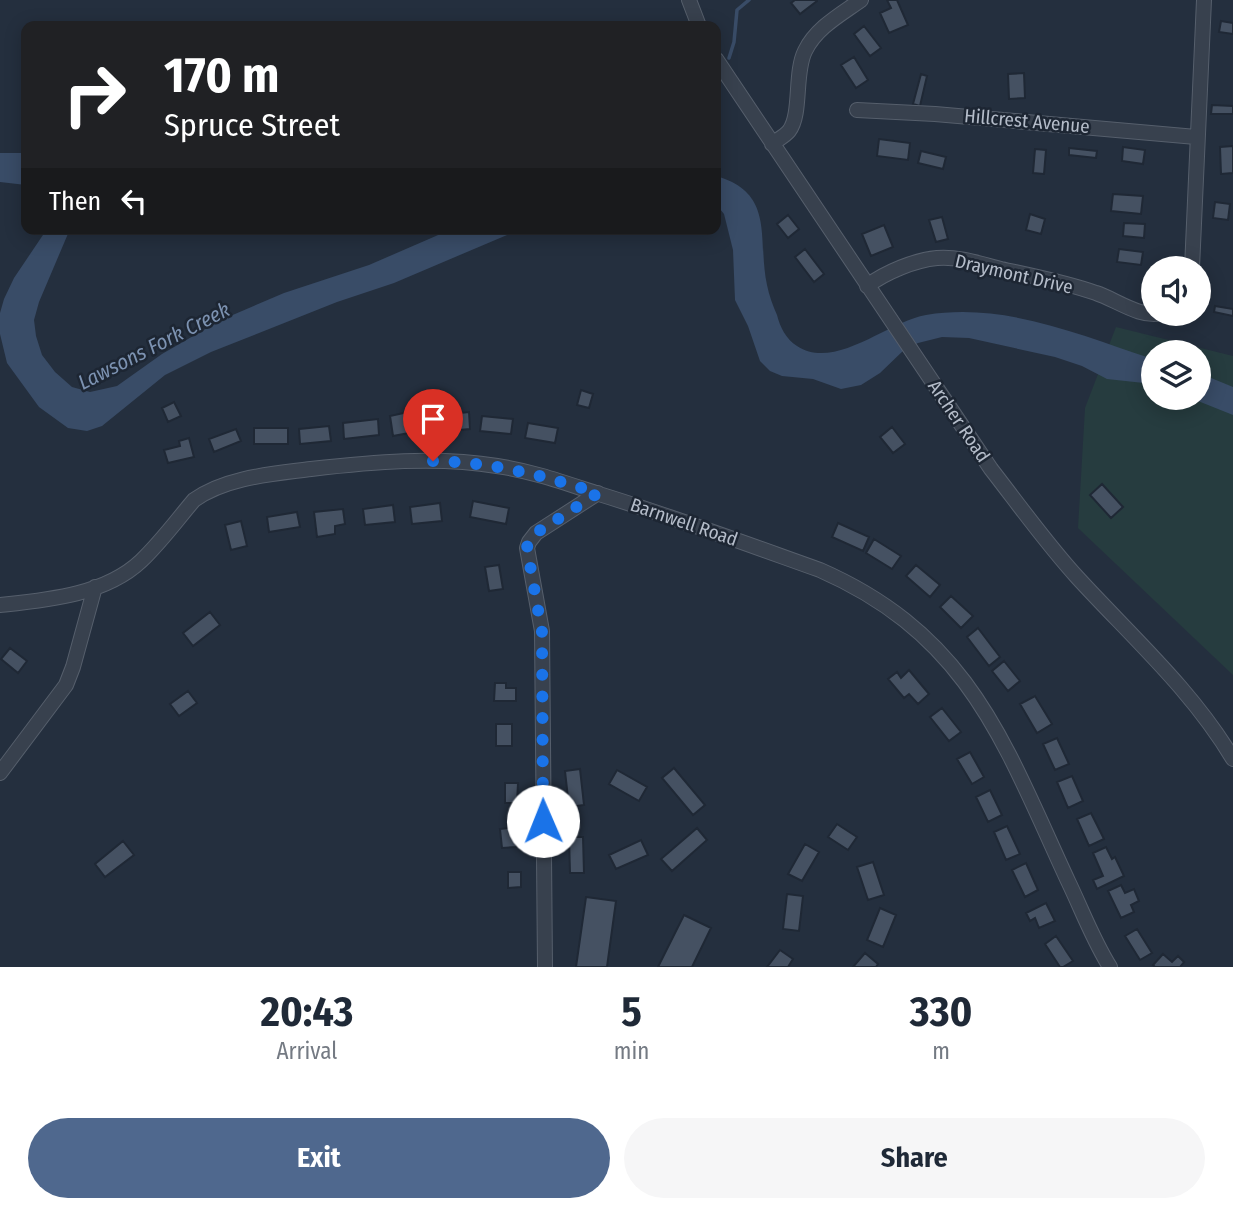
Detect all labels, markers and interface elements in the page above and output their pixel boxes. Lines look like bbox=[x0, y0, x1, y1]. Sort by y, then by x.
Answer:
text: 170 m bbox=[164, 46, 280, 105]
icon: right bbox=[49, 49, 140, 140]
street label: Hillcrest Avenue bbox=[963, 104, 1091, 138]
text: Spruce Street bbox=[164, 106, 340, 144]
icon: left bbox=[115, 182, 153, 220]
text: Then bbox=[49, 186, 101, 217]
street label: Draymont Drive bbox=[953, 249, 1075, 299]
map controls bbox=[1141, 256, 1211, 410]
button: sound bbox=[1141, 256, 1211, 326]
water label: Lawsons Fork Creek bbox=[74, 297, 234, 395]
button: layers bbox=[1141, 340, 1211, 410]
street label: Archer Road bbox=[923, 376, 995, 466]
pin bbox=[403, 389, 463, 461]
icon: arrive bbox=[414, 400, 452, 438]
street label: Barnwell Road bbox=[627, 493, 741, 551]
position arrow bbox=[506, 784, 580, 858]
text: 20:43 bbox=[260, 987, 353, 1037]
text: 5 bbox=[621, 987, 642, 1037]
text: 330 bbox=[910, 987, 973, 1037]
text: Arrival bbox=[276, 1037, 337, 1065]
text: min bbox=[614, 1037, 649, 1065]
text: m bbox=[932, 1037, 950, 1065]
button: Exit bbox=[28, 1118, 610, 1198]
button: Share bbox=[624, 1118, 1205, 1198]

